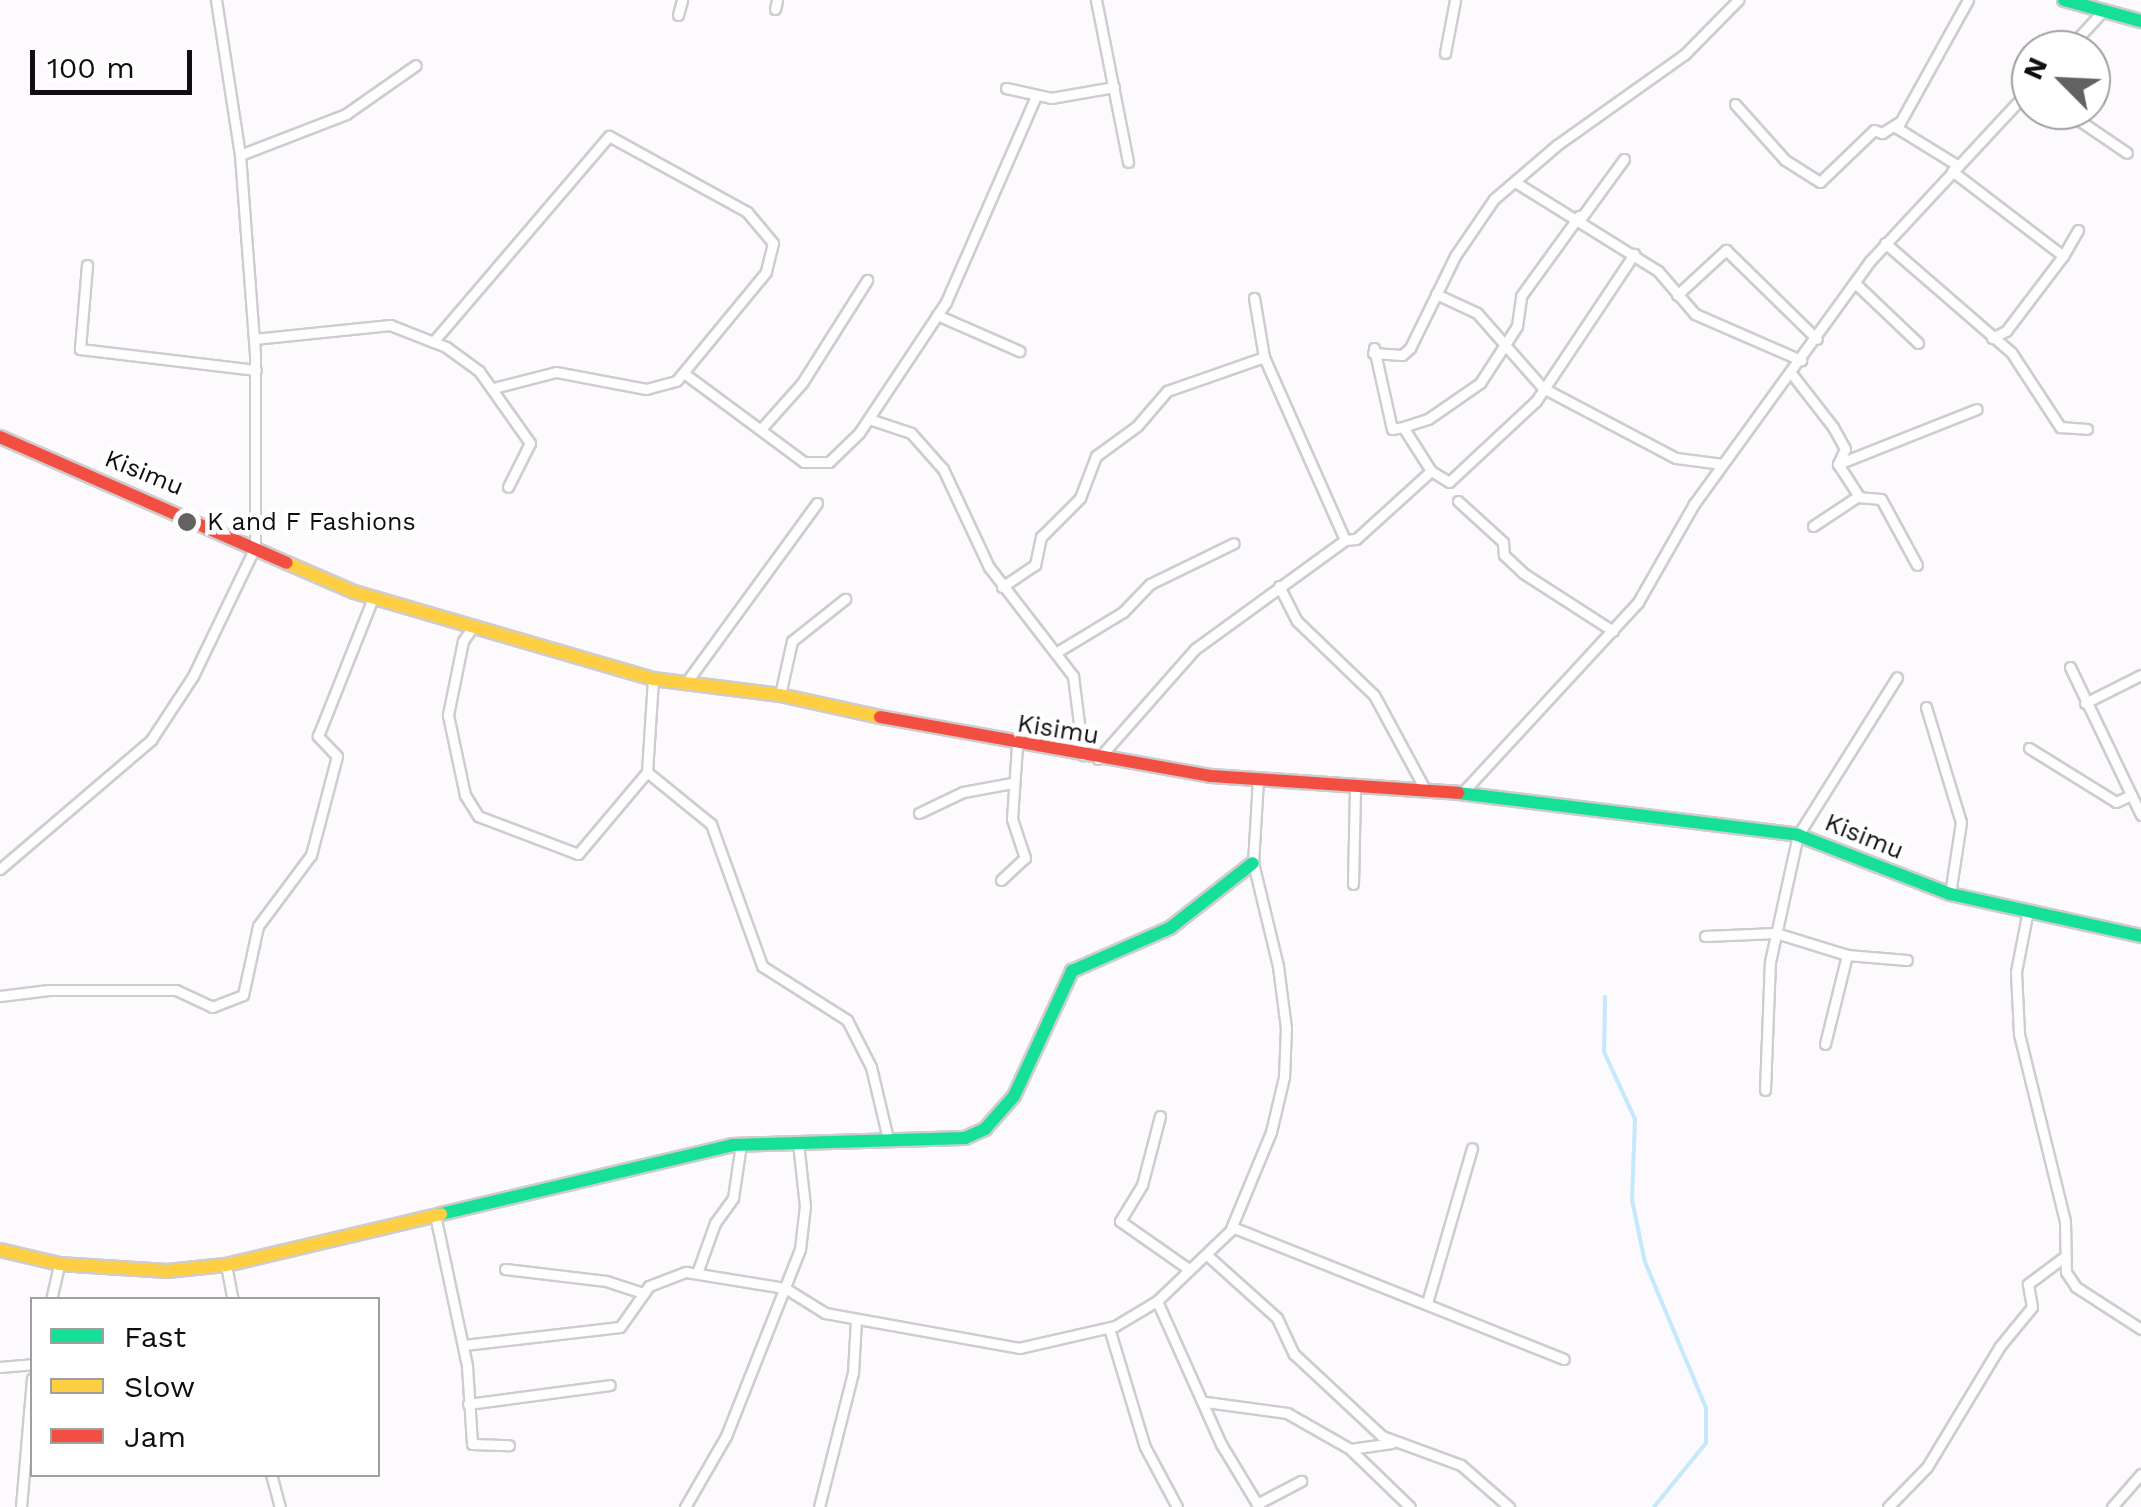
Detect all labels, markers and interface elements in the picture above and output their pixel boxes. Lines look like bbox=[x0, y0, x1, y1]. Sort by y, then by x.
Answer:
scale bar bbox=[35, 30, 198, 92]
north arrow bbox=[2011, 30, 2111, 130]
text: 100 m bbox=[47, 50, 135, 85]
text: N bbox=[2016, 52, 2054, 85]
street label: Kisimu bbox=[100, 444, 188, 502]
place label: K and F Fashions bbox=[207, 507, 417, 537]
marker: K and F Fashions bbox=[176, 511, 198, 533]
street label: Kisimu bbox=[1015, 709, 1101, 751]
street label: Kisimu bbox=[1820, 808, 1908, 866]
legend bbox=[30, 1297, 380, 1477]
text: Fast bbox=[124, 1319, 186, 1354]
text: Slow bbox=[124, 1369, 195, 1404]
text: Jam bbox=[124, 1419, 186, 1454]

